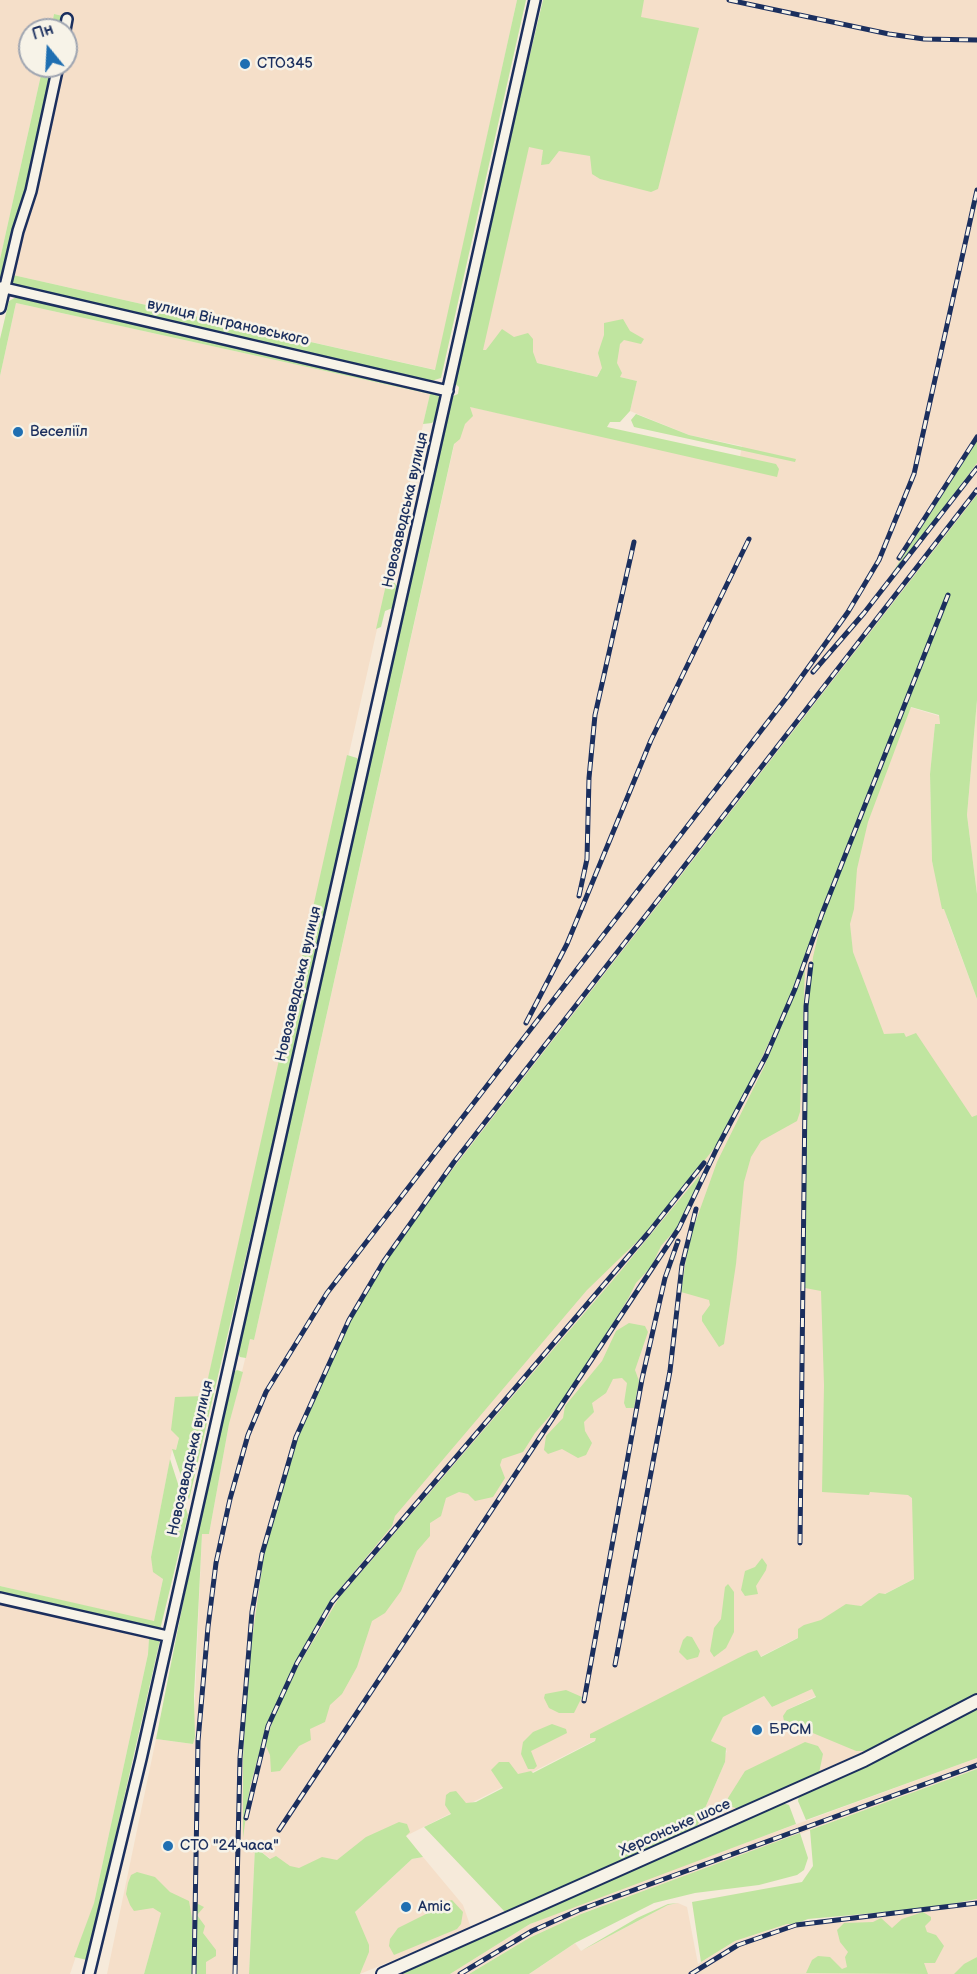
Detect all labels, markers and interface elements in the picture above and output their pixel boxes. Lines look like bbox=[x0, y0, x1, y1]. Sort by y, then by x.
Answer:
north arrow bbox=[18, 18, 78, 78]
text: Пн bbox=[30, 20, 56, 45]
place label: СТО345 bbox=[257, 55, 313, 73]
marker: СТО345 bbox=[238, 57, 252, 71]
street label: вулиця Вінграновського bbox=[145, 296, 311, 350]
place label: Веселіїл bbox=[30, 423, 88, 441]
marker: Веселіїл bbox=[11, 425, 25, 439]
street label: Новозаводська вулиця bbox=[379, 430, 433, 590]
street label: Новозаводська вулиця bbox=[272, 904, 326, 1064]
street label: Новозаводська вулиця bbox=[164, 1378, 218, 1538]
place label: БРСМ bbox=[769, 1721, 812, 1739]
marker: БРСМ bbox=[750, 1723, 764, 1737]
street label: Херсонське шосе bbox=[617, 1795, 733, 1861]
place label: СТО "24 часа" bbox=[180, 1837, 279, 1855]
marker: СТО "24 часа" bbox=[161, 1839, 175, 1853]
place label: Amic bbox=[418, 1898, 451, 1916]
marker: Amic bbox=[399, 1900, 413, 1914]

